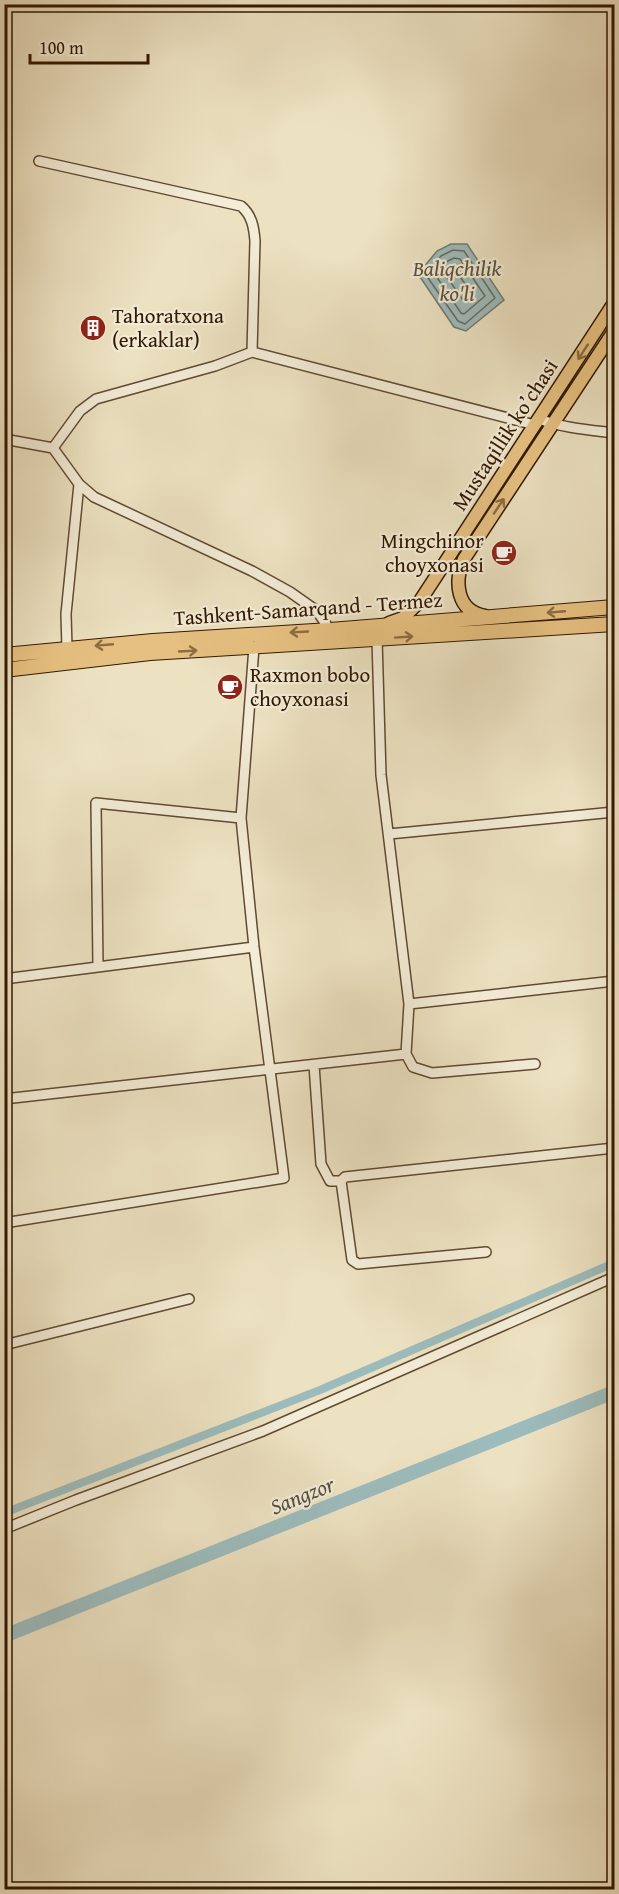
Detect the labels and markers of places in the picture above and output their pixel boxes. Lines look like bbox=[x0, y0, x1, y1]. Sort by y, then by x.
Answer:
place label: Tahoratxona (erkaklar) bbox=[112, 300, 224, 355]
building icon: Tahoratxona (erkaklar) bbox=[78, 313, 108, 343]
place label: Mingchinor choyxonasi bbox=[381, 525, 484, 580]
cafe icon: Mingchinor choyxonasi bbox=[489, 538, 519, 568]
place label: Raxmon bobo choyxonasi bbox=[250, 659, 370, 714]
cafe icon: Raxmon bobo choyxonasi bbox=[215, 672, 245, 702]

